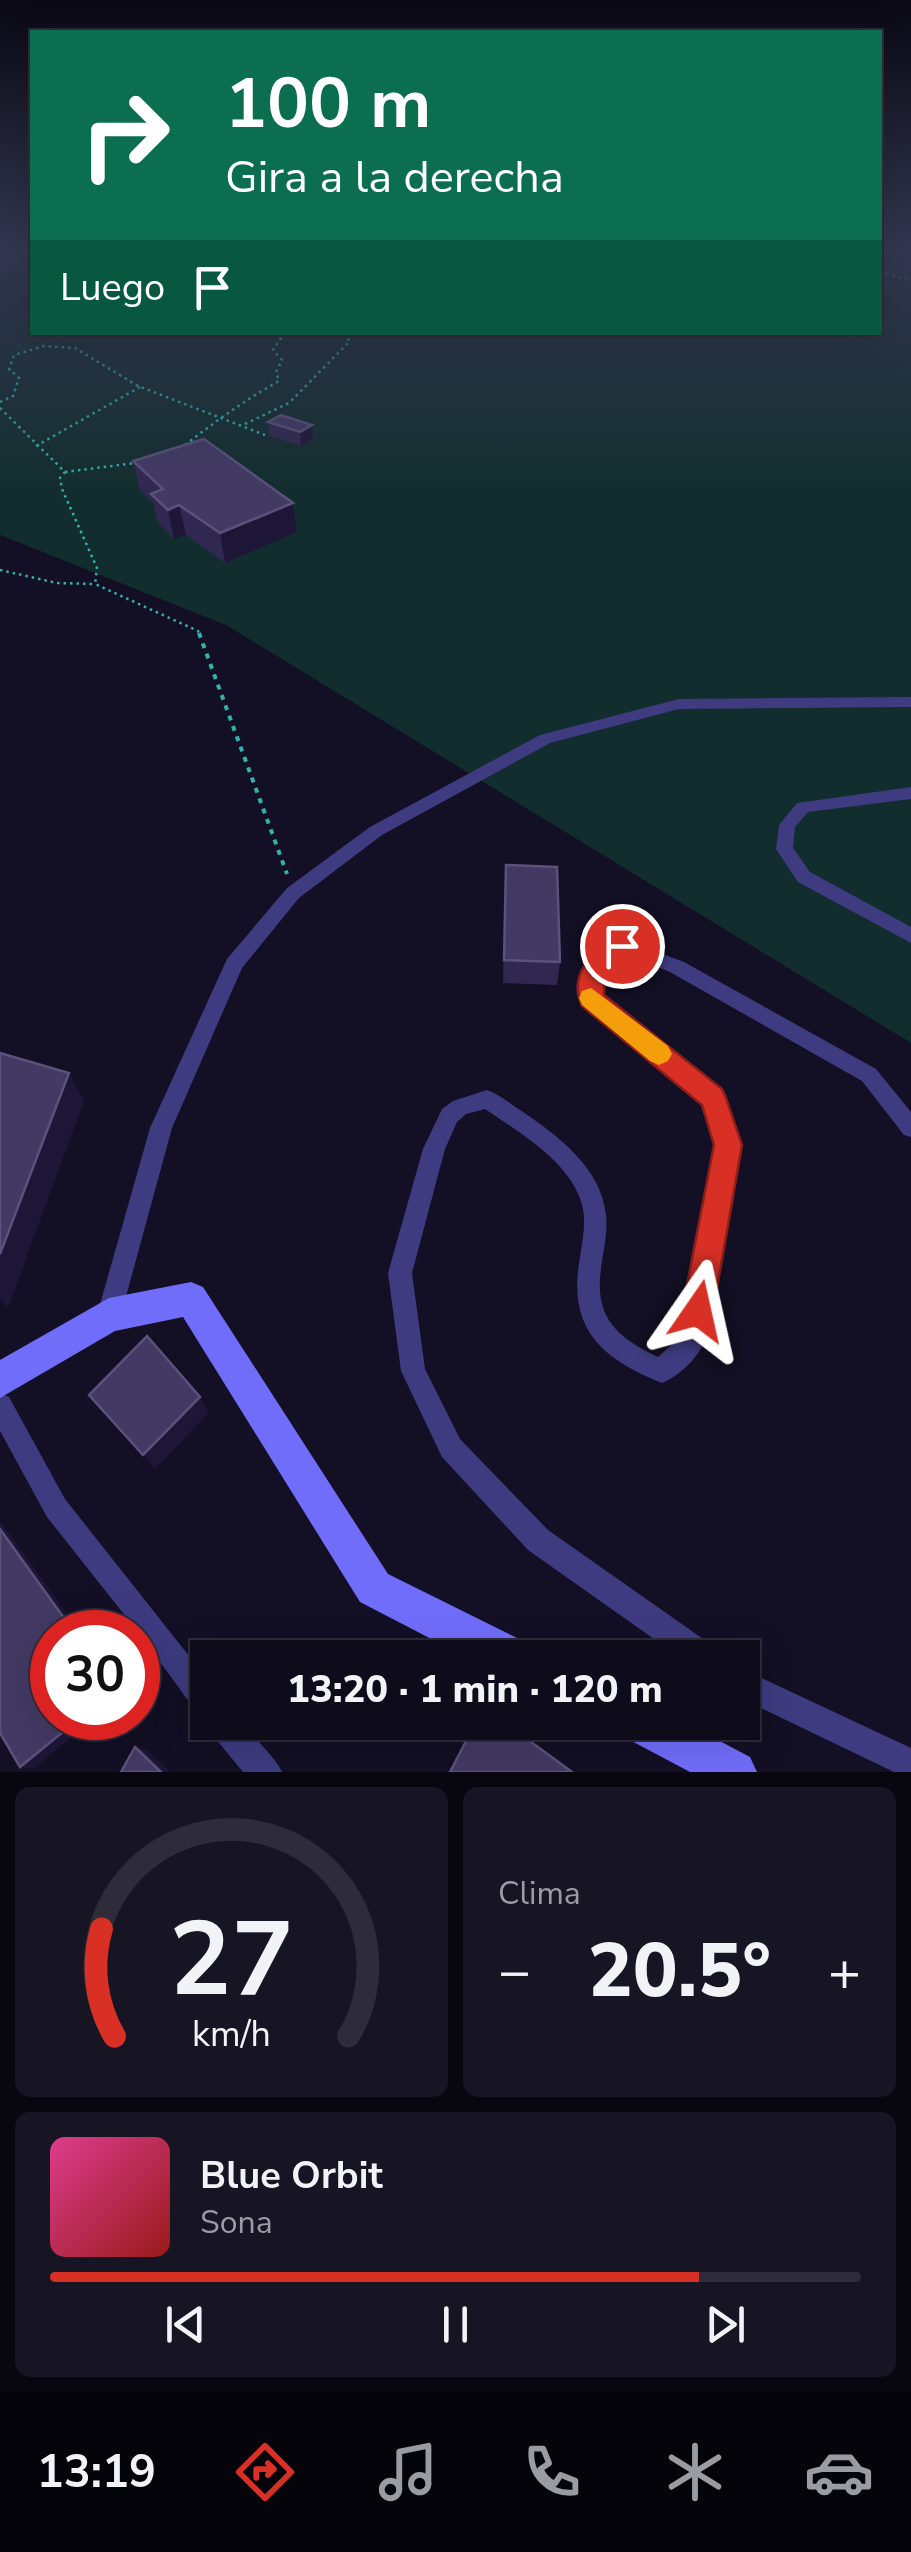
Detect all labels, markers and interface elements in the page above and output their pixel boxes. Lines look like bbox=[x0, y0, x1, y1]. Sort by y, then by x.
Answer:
text: 100 m bbox=[225, 56, 431, 152]
icon: right bbox=[60, 70, 190, 200]
text: Gira a la derecha bbox=[225, 147, 564, 208]
icon: arrive bbox=[185, 260, 240, 315]
text: Luego bbox=[60, 262, 165, 313]
pin bbox=[580, 904, 665, 989]
icon: arrive bbox=[595, 919, 650, 974]
position arrow bbox=[646, 1259, 750, 1363]
speed limit sign: 30 bbox=[30, 1610, 160, 1740]
text: 13:20 · 1 min · 120 m bbox=[287, 1664, 663, 1715]
text: Clima bbox=[498, 1872, 581, 1915]
text: 27 bbox=[169, 1889, 294, 2031]
text: 20.5° bbox=[588, 1920, 771, 2022]
text: − bbox=[498, 1934, 531, 2009]
text: + bbox=[828, 1934, 861, 2009]
text: km/h bbox=[192, 2010, 271, 2059]
text: Blue Orbit bbox=[200, 2150, 383, 2201]
text: Sona bbox=[200, 2201, 273, 2244]
icon: previous bbox=[158, 2297, 213, 2352]
icon: pause bbox=[428, 2297, 483, 2352]
icon: next bbox=[698, 2297, 753, 2352]
icon: directions bbox=[230, 2437, 300, 2507]
icon: music bbox=[373, 2437, 443, 2507]
icon: phone bbox=[517, 2437, 587, 2507]
icon: climate bbox=[660, 2437, 730, 2507]
icon: car bbox=[804, 2437, 874, 2507]
text: 13:19 bbox=[37, 2442, 156, 2503]

